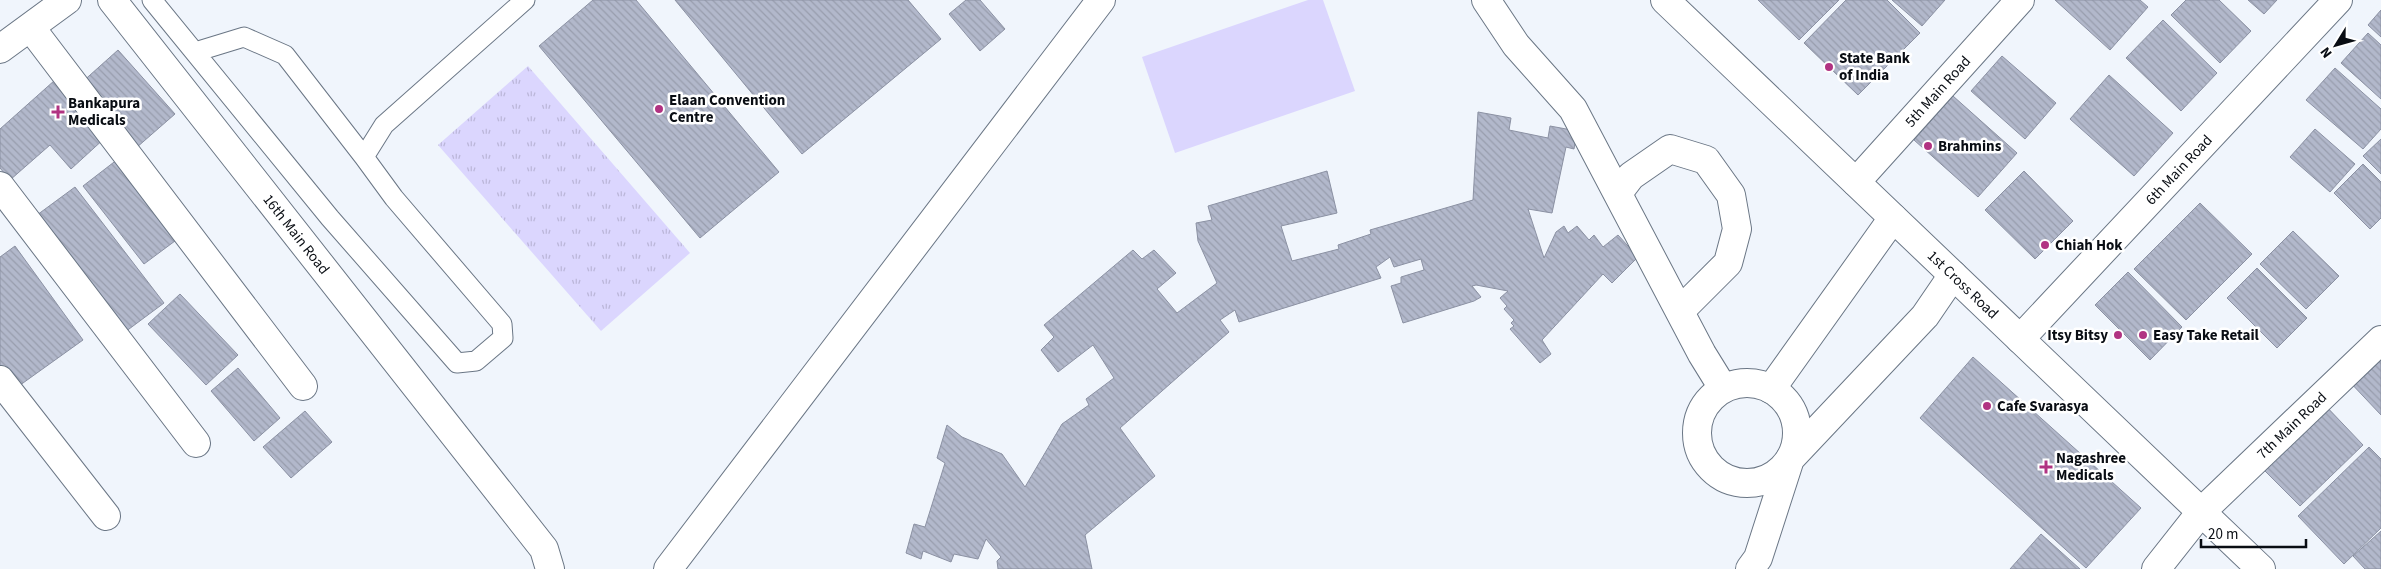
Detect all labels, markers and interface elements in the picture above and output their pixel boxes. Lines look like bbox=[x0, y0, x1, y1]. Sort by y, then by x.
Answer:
north arrow bbox=[2311, 20, 2361, 70]
text: N bbox=[2316, 42, 2337, 62]
place label: State Bank of India bbox=[1839, 48, 1911, 86]
street label: 5th Main Road bbox=[1900, 51, 1976, 132]
marker: State Bank of India bbox=[1823, 61, 1835, 73]
place label: Elaan Convention Centre bbox=[669, 90, 785, 128]
place label: Bankapura Medicals bbox=[68, 93, 140, 131]
marker: Elaan Convention Centre bbox=[653, 103, 665, 115]
marker: Bankapura Medicals bbox=[52, 106, 64, 118]
street label: 6th Main Road bbox=[2141, 130, 2217, 210]
place label: Brahmins bbox=[1938, 136, 2002, 157]
marker: Brahmins bbox=[1922, 140, 1934, 152]
street label: 16th Main Road bbox=[258, 190, 334, 279]
place label: Chiah Hok bbox=[2055, 235, 2123, 256]
marker: Chiah Hok bbox=[2039, 239, 2051, 251]
street label: 1st Cross Road bbox=[1922, 246, 2003, 324]
place label: Itsy Bitsy bbox=[2047, 325, 2108, 346]
place label: Easy Take Retail bbox=[2153, 325, 2260, 346]
marker: Itsy Bitsy bbox=[2112, 329, 2124, 341]
marker: Easy Take Retail bbox=[2137, 329, 2149, 341]
street label: 7th Main Road bbox=[2252, 387, 2332, 464]
place label: Cafe Svarasya bbox=[1997, 396, 2089, 417]
marker: Cafe Svarasya bbox=[1981, 400, 1993, 412]
place label: Nagashree Medicals bbox=[2056, 448, 2126, 486]
marker: Nagashree Medicals bbox=[2040, 461, 2052, 473]
scale bar bbox=[2201, 516, 2306, 548]
text: 20 m bbox=[2208, 524, 2238, 545]

